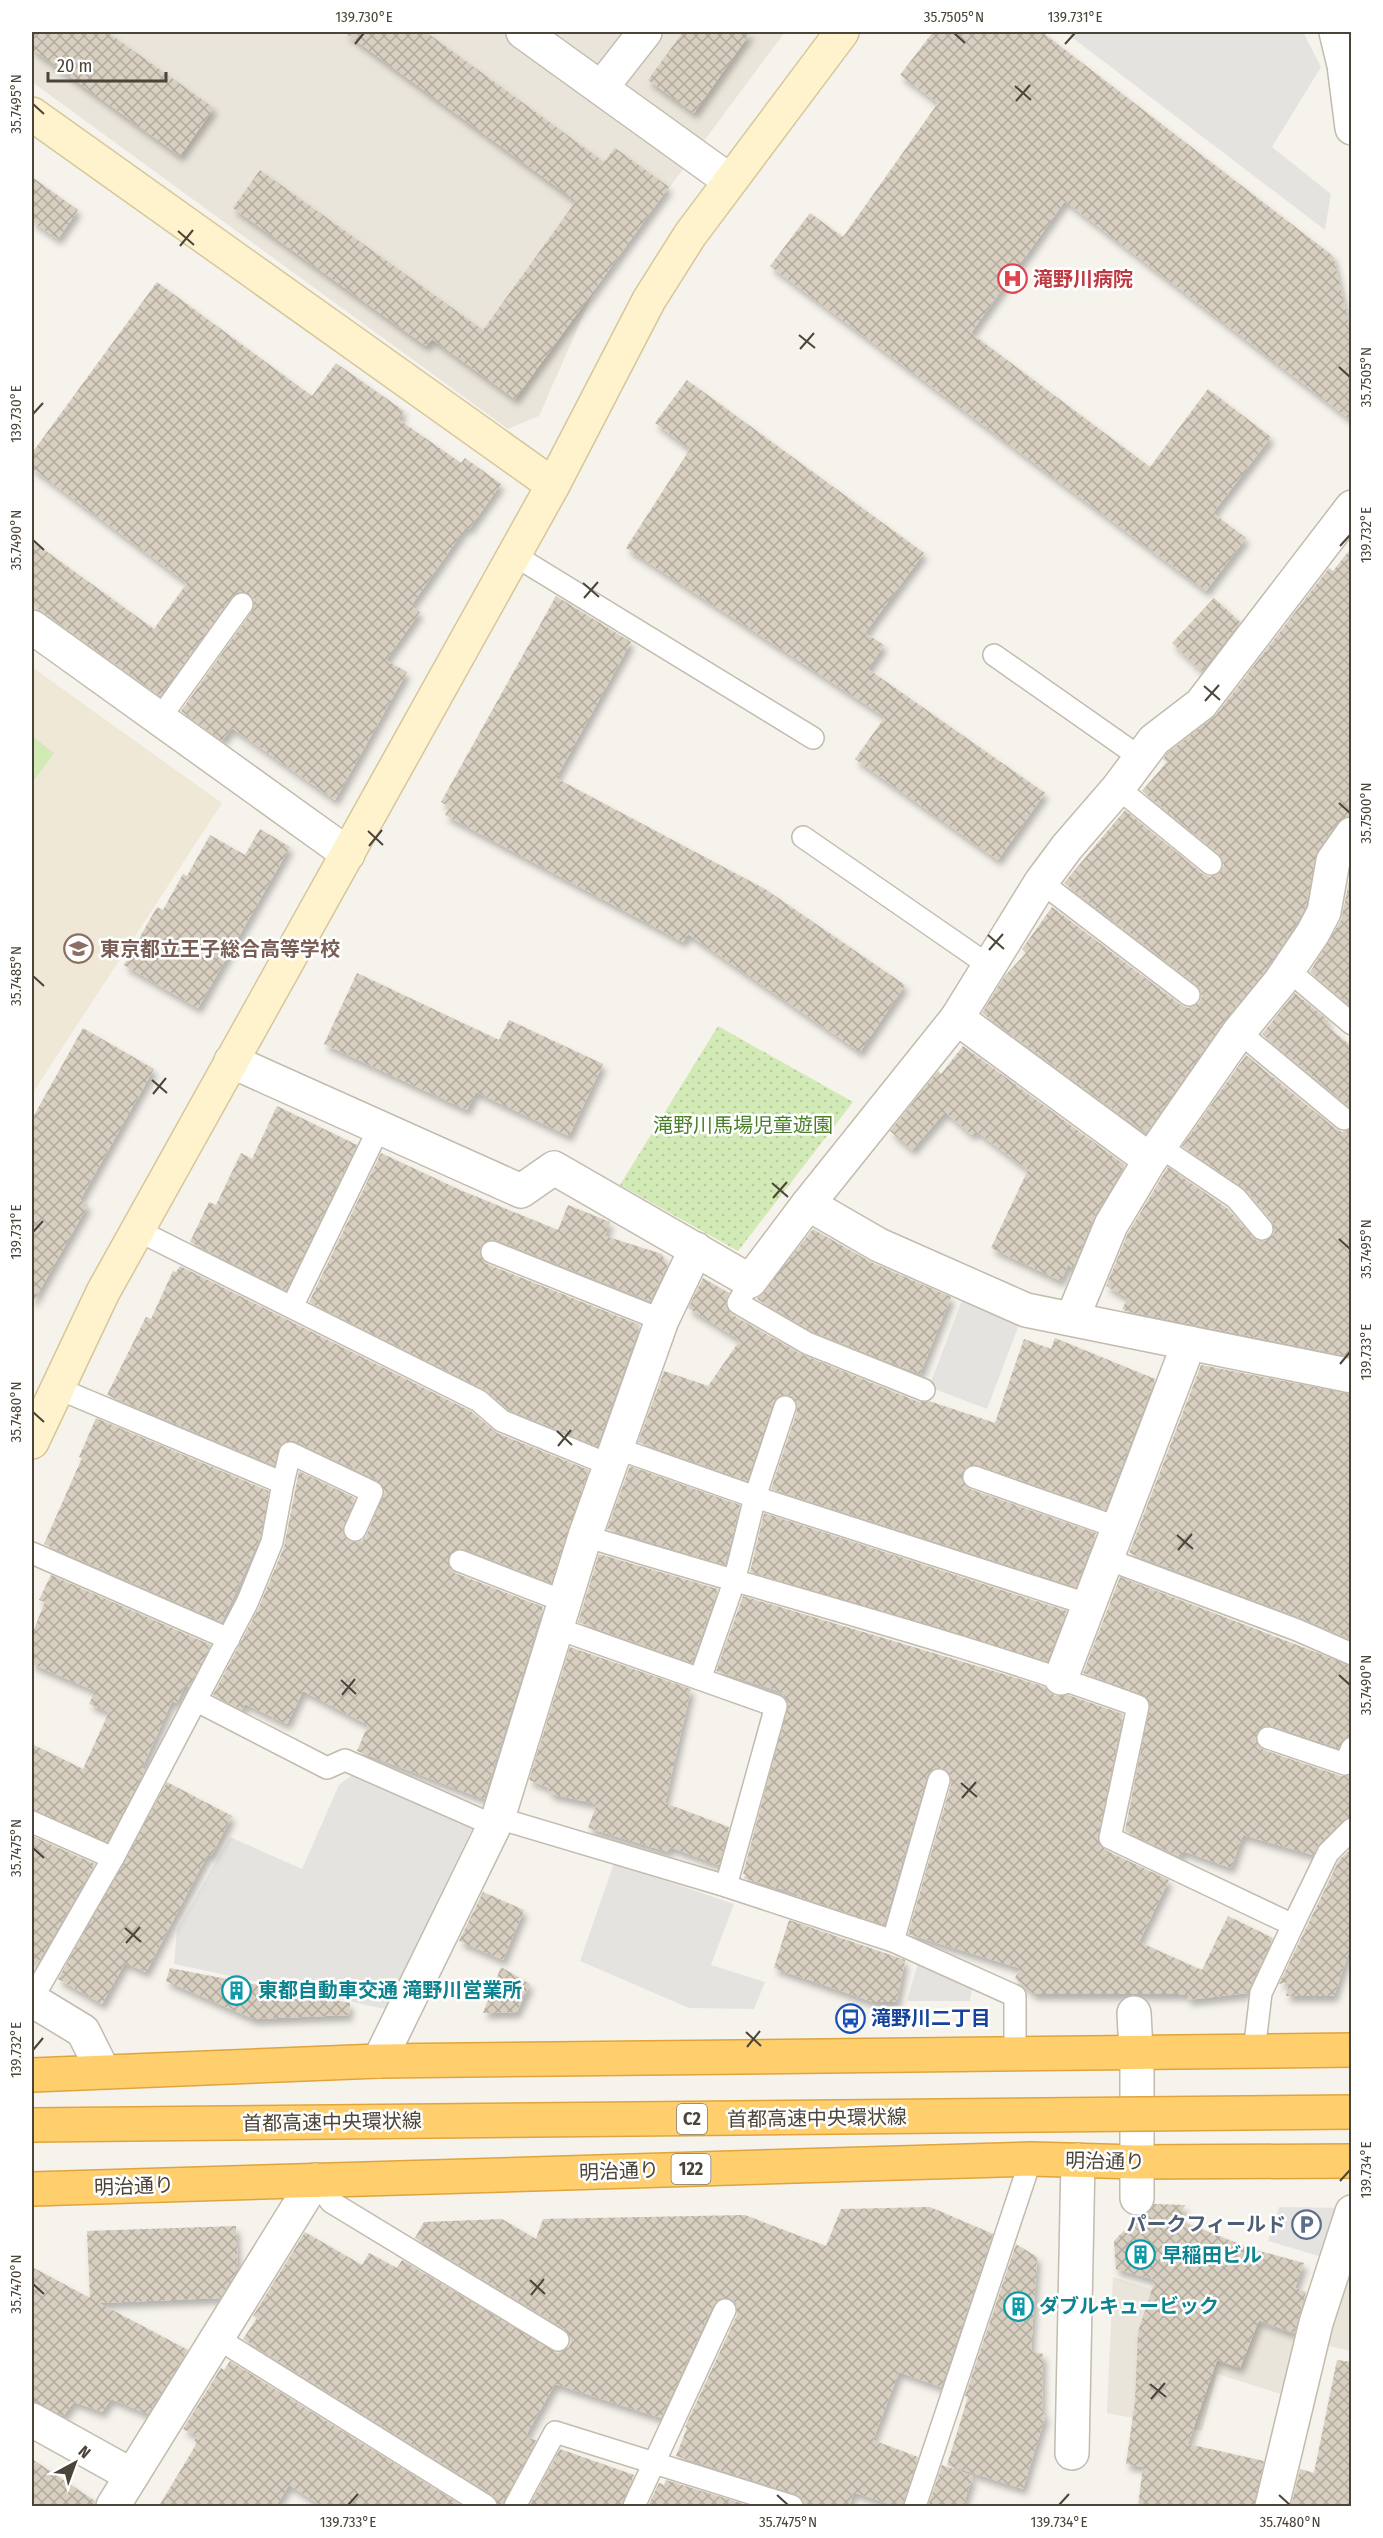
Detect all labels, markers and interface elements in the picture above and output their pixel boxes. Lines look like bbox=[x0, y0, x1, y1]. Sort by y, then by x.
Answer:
text: 139.730°E bbox=[335, 8, 393, 26]
text: 35.7505°N bbox=[924, 8, 984, 26]
text: 139.731°E bbox=[1047, 8, 1103, 26]
scale bar bbox=[48, 45, 166, 83]
text: 20 m bbox=[57, 55, 92, 77]
text: 35.7495°N bbox=[7, 74, 25, 134]
hospital icon: 滝野川病院 bbox=[996, 263, 1028, 295]
place label: 滝野川病院 bbox=[1033, 267, 1133, 291]
text: 35.7505°N bbox=[1357, 347, 1375, 407]
text: 139.730°E bbox=[7, 385, 25, 443]
text: 139.732°E bbox=[1357, 507, 1375, 563]
text: 35.7490°N bbox=[7, 510, 25, 570]
text: 35.7500°N bbox=[1357, 782, 1375, 844]
school or university icon: 東京都立王子総合高等学校 bbox=[63, 933, 95, 965]
place label: 東京都立王子総合高等学校 bbox=[100, 937, 340, 961]
text: 35.7485°N bbox=[7, 946, 25, 1006]
park label: 滝野川馬場児童遊園 bbox=[653, 1113, 833, 1137]
text: 139.731°E bbox=[7, 1204, 25, 1260]
text: 35.7495°N bbox=[1357, 1219, 1375, 1279]
text: 139.733°E bbox=[1357, 1324, 1375, 1380]
text: 35.7480°N bbox=[7, 1381, 25, 1443]
text: 35.7490°N bbox=[1357, 1655, 1375, 1715]
text: 35.7475°N bbox=[7, 1819, 25, 1877]
building icon: 東都自動車交通 滝野川営業所 bbox=[221, 1974, 253, 2006]
place label: 東都自動車交通 滝野川営業所 bbox=[258, 1978, 522, 2002]
bus stop icon: 滝野川二丁目 bbox=[834, 2002, 866, 2034]
place label: 滝野川二丁目 bbox=[871, 2006, 991, 2030]
text: 139.732°E bbox=[7, 2022, 25, 2078]
road number: C2 bbox=[677, 2104, 707, 2134]
street label: 首都高速中央環状線 bbox=[727, 2104, 907, 2132]
street label: 首都高速中央環状線 bbox=[242, 2108, 422, 2136]
text: 139.734°E bbox=[1357, 2142, 1375, 2198]
street label: 明治通り bbox=[1065, 2148, 1145, 2174]
road number: 122 bbox=[672, 2154, 710, 2184]
street label: 明治通り bbox=[579, 2158, 659, 2184]
street label: 明治通り bbox=[94, 2173, 174, 2199]
parking icon: パークフィールド bbox=[1291, 2208, 1323, 2240]
place label: パークフィールド bbox=[1126, 2212, 1286, 2236]
building icon: 早稲田ビル bbox=[1125, 2239, 1157, 2271]
place label: 早稲田ビル bbox=[1162, 2243, 1262, 2267]
text: 35.7470°N bbox=[7, 2254, 25, 2314]
building icon: ダブルキュービック bbox=[1002, 2290, 1034, 2322]
place label: ダブルキュービック bbox=[1039, 2294, 1219, 2318]
north arrow bbox=[45, 2433, 105, 2493]
text: N bbox=[75, 2442, 94, 2462]
text: 139.733°E bbox=[320, 2513, 376, 2531]
text: 35.7475°N bbox=[759, 2513, 817, 2531]
text: 139.734°E bbox=[1031, 2513, 1087, 2531]
text: 35.7480°N bbox=[1259, 2513, 1321, 2531]

